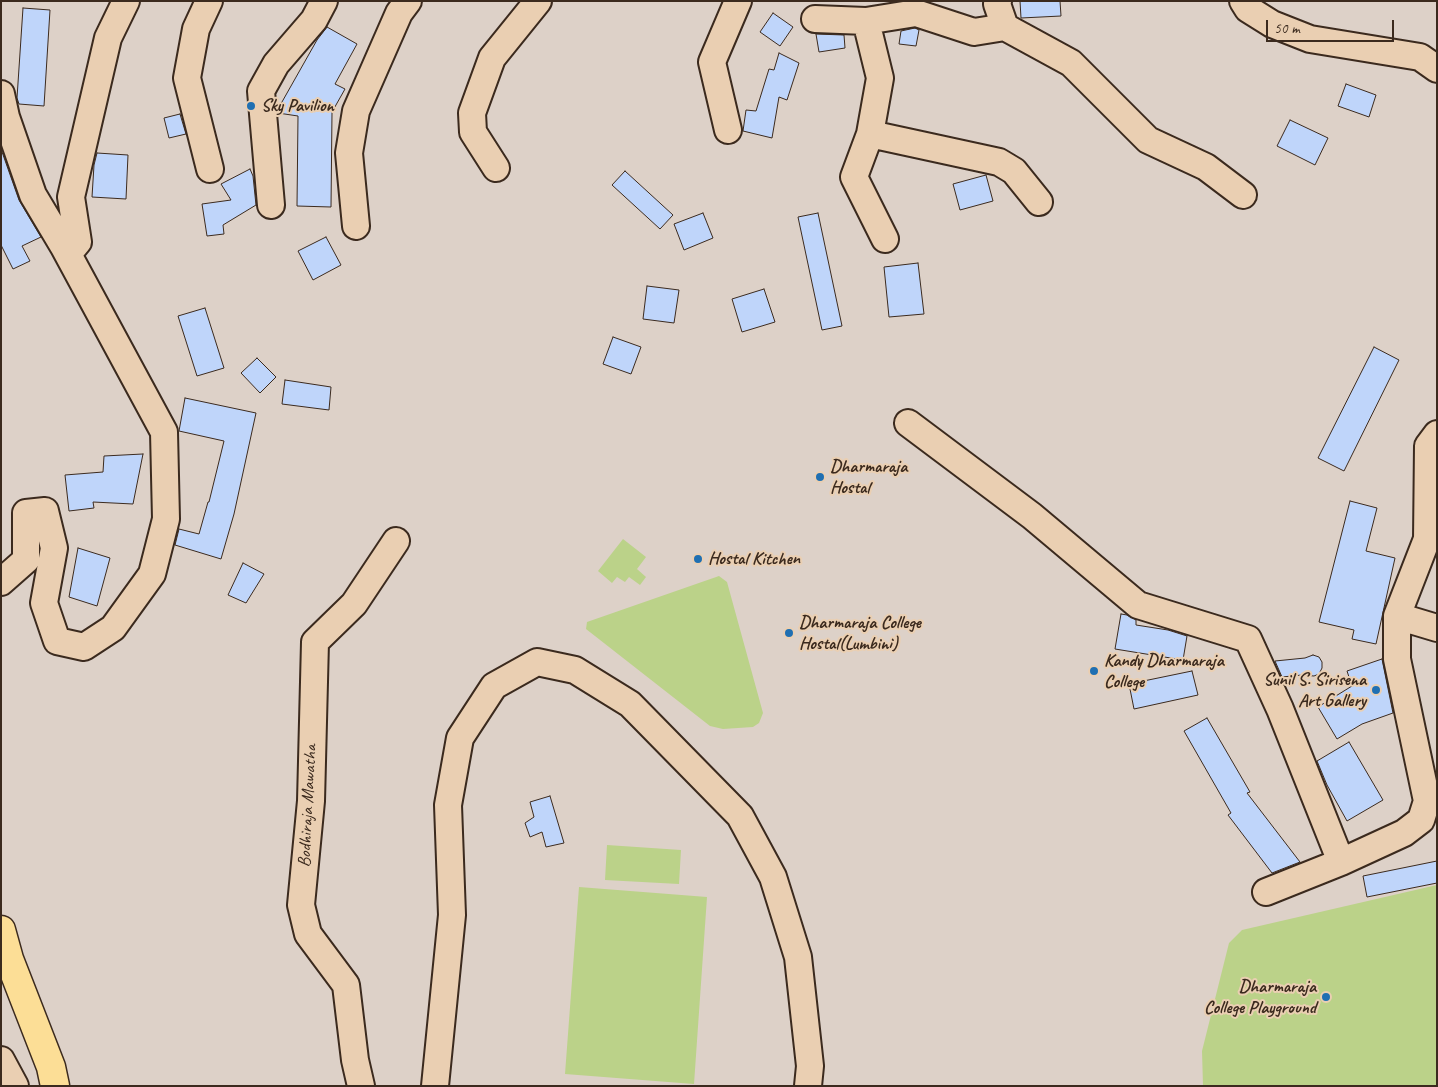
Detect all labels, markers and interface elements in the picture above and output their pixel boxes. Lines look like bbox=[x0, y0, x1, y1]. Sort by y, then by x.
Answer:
scale bar bbox=[1268, 10, 1396, 42]
text: 50 m bbox=[1274, 19, 1300, 38]
place label: Sky Pavilion bbox=[261, 95, 334, 117]
marker: Sky Pavilion bbox=[245, 100, 257, 112]
place label: Dharmaraja Hostal bbox=[830, 456, 907, 498]
marker: Dharmaraja Hostal bbox=[814, 471, 826, 483]
place label: Hostal Kitchen bbox=[708, 548, 800, 570]
marker: Hostal Kitchen bbox=[692, 553, 704, 565]
place label: Dharmaraja College Hostal(Lumbini) bbox=[799, 612, 921, 654]
marker: Dharmaraja College Hostal(Lumbini) bbox=[783, 627, 795, 639]
place label: Kandy Dharmaraja College bbox=[1104, 650, 1224, 692]
marker: Kandy Dharmaraja College bbox=[1088, 665, 1100, 677]
place label: Sunil S. Sirisena Art Gallery bbox=[1263, 669, 1366, 712]
marker: Sunil S. Sirisena Art Gallery bbox=[1370, 684, 1382, 696]
street label: Bodhiraja Mawatha bbox=[294, 744, 322, 868]
place label: Dharmaraja College Playground bbox=[1204, 976, 1316, 1019]
marker: Dharmaraja College Playground bbox=[1320, 991, 1332, 1003]

